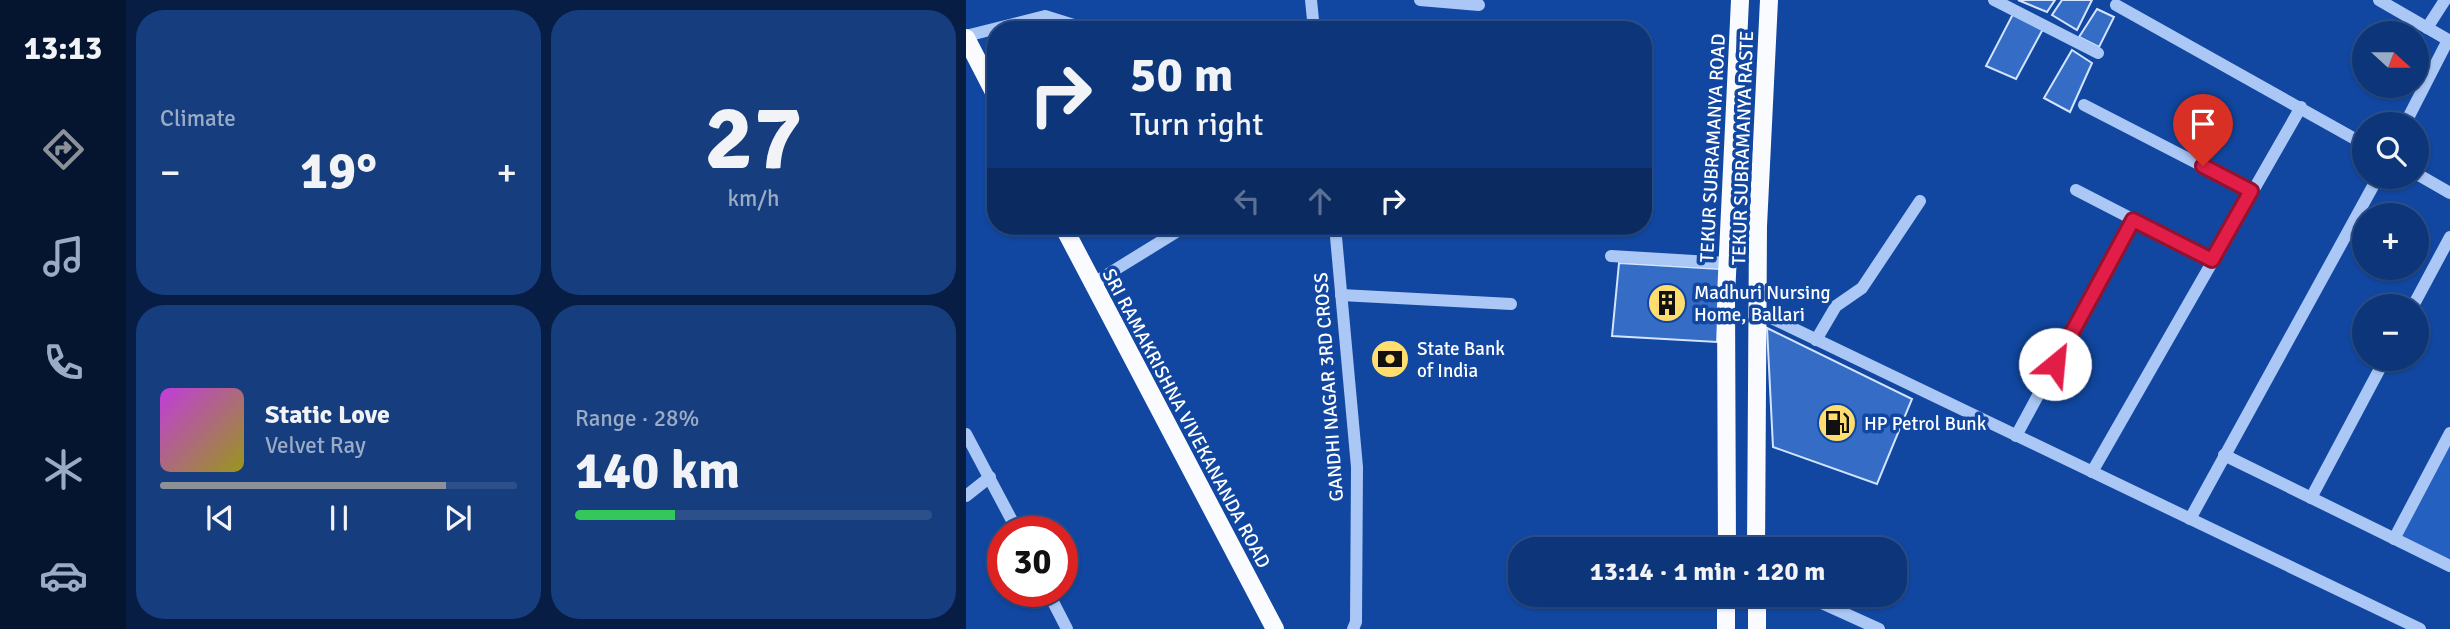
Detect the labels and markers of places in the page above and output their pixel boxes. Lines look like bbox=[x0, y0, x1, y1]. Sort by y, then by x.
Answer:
pin bbox=[2173, 94, 2233, 166]
place label: Madhuri Nursing Home, Ballari bbox=[1694, 281, 1831, 327]
building icon: Madhuri Nursing Home, Ballari bbox=[1646, 282, 1688, 324]
place label: State Bank of India bbox=[1417, 337, 1505, 383]
bank icon: State Bank of India bbox=[1369, 338, 1411, 380]
fuel station icon: HP Petrol Bunk bbox=[1816, 402, 1858, 444]
place label: HP Petrol Bunk bbox=[1864, 412, 1987, 436]

